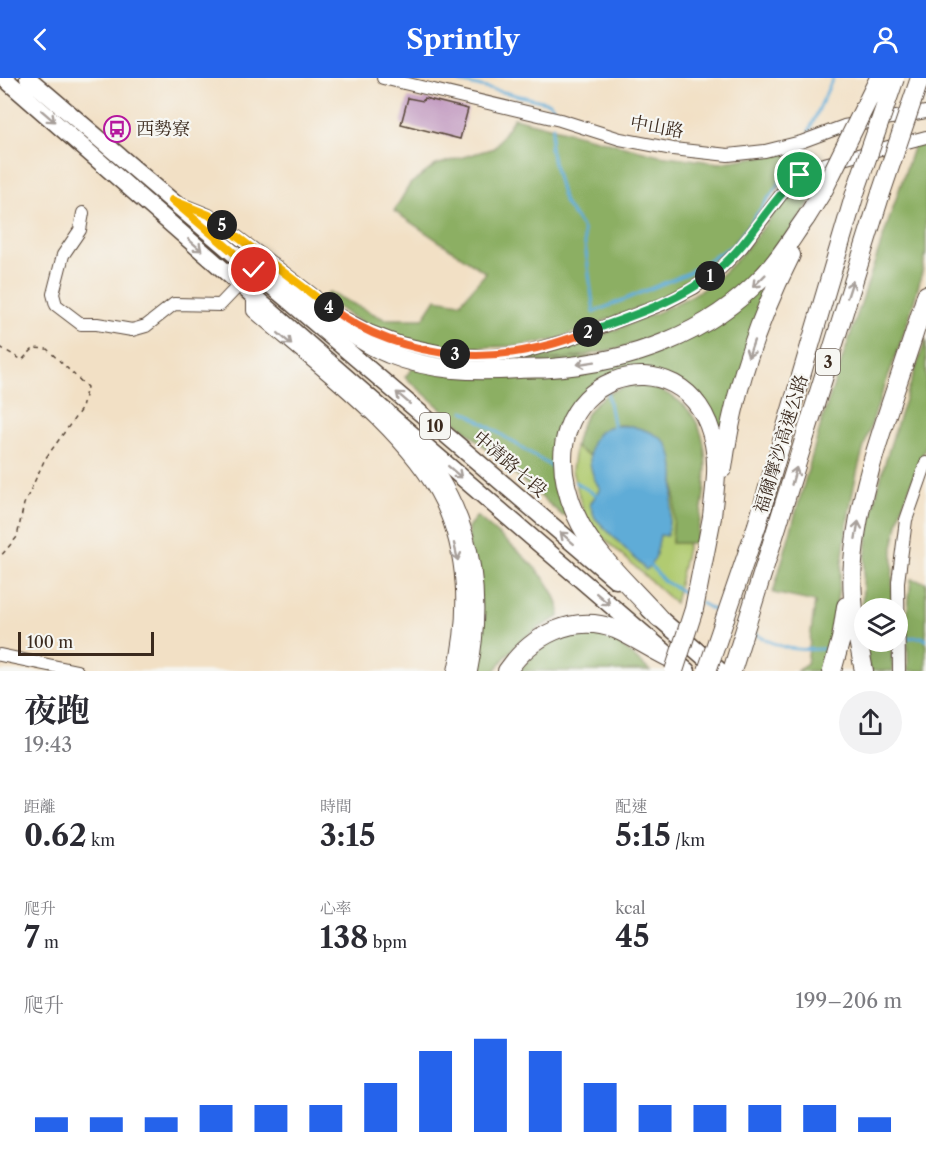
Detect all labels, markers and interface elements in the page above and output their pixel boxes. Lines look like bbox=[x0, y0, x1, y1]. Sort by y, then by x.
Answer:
icon: back bbox=[24, 23, 57, 56]
text: Sprintly bbox=[406, 23, 520, 56]
icon: person bbox=[869, 23, 902, 56]
one-way arrow bbox=[40, 109, 55, 123]
street label: 中山路 bbox=[629, 111, 685, 143]
bus stop icon: 西勢寮 bbox=[102, 114, 132, 144]
place label: 西勢寮 bbox=[136, 118, 190, 140]
pin bbox=[774, 149, 825, 200]
icon: arrive bbox=[783, 158, 816, 191]
pin: 5 bbox=[207, 210, 237, 240]
text: 5 bbox=[218, 215, 226, 235]
one-way arrow bbox=[187, 238, 202, 252]
pin bbox=[228, 244, 279, 295]
icon: check bbox=[237, 253, 270, 286]
pin: 1 bbox=[695, 261, 725, 291]
text: 1 bbox=[706, 266, 714, 286]
one-way arrow bbox=[751, 273, 766, 288]
one-way arrow bbox=[845, 280, 856, 299]
pin: 4 bbox=[314, 292, 344, 322]
text: 4 bbox=[324, 297, 334, 317]
pin: 2 bbox=[573, 317, 603, 347]
text: 2 bbox=[583, 322, 593, 342]
one-way arrow bbox=[278, 332, 293, 346]
pin: 3 bbox=[440, 339, 470, 369]
one-way arrow bbox=[745, 339, 756, 358]
text: 3 bbox=[450, 344, 460, 364]
road number: 3 bbox=[816, 349, 840, 375]
one-way arrow bbox=[576, 357, 596, 368]
street label: 福爾摩沙高速公路 bbox=[749, 372, 813, 516]
one-way arrow bbox=[396, 391, 411, 405]
road number: 10 bbox=[420, 413, 450, 439]
street label: 中清路七段 bbox=[469, 426, 551, 502]
one-way arrow bbox=[447, 465, 462, 479]
one-way arrow bbox=[789, 467, 800, 486]
one-way arrow bbox=[852, 520, 863, 540]
one-way arrow bbox=[559, 532, 575, 545]
one-way arrow bbox=[450, 542, 462, 561]
one-way arrow bbox=[595, 592, 610, 606]
map controls bbox=[854, 598, 908, 652]
button: layers bbox=[854, 598, 908, 652]
scale bar bbox=[18, 629, 154, 656]
text: 100 m bbox=[27, 632, 73, 652]
text: 夜跑 bbox=[24, 690, 90, 731]
button: share bbox=[839, 691, 902, 754]
text: 19:43 bbox=[24, 733, 72, 757]
text: 距離 bbox=[24, 796, 56, 816]
text: 時間 bbox=[320, 796, 352, 816]
text: 配速 bbox=[615, 796, 647, 816]
text: 0.62 bbox=[24, 817, 87, 854]
text: 3:15 bbox=[320, 817, 376, 854]
text: 5:15 bbox=[615, 817, 671, 854]
text: km bbox=[87, 830, 115, 850]
text: /km bbox=[671, 830, 705, 850]
text: 爬升 bbox=[24, 898, 56, 918]
text: 心率 bbox=[320, 898, 352, 918]
text: kcal bbox=[615, 898, 646, 918]
text: 45 bbox=[615, 918, 650, 955]
text: 7 bbox=[24, 919, 40, 956]
text: 138 bbox=[320, 919, 369, 956]
text: m bbox=[40, 932, 59, 952]
text: bpm bbox=[369, 932, 407, 952]
text: 199–206 m bbox=[795, 989, 902, 1013]
text: 爬升 bbox=[24, 993, 64, 1017]

